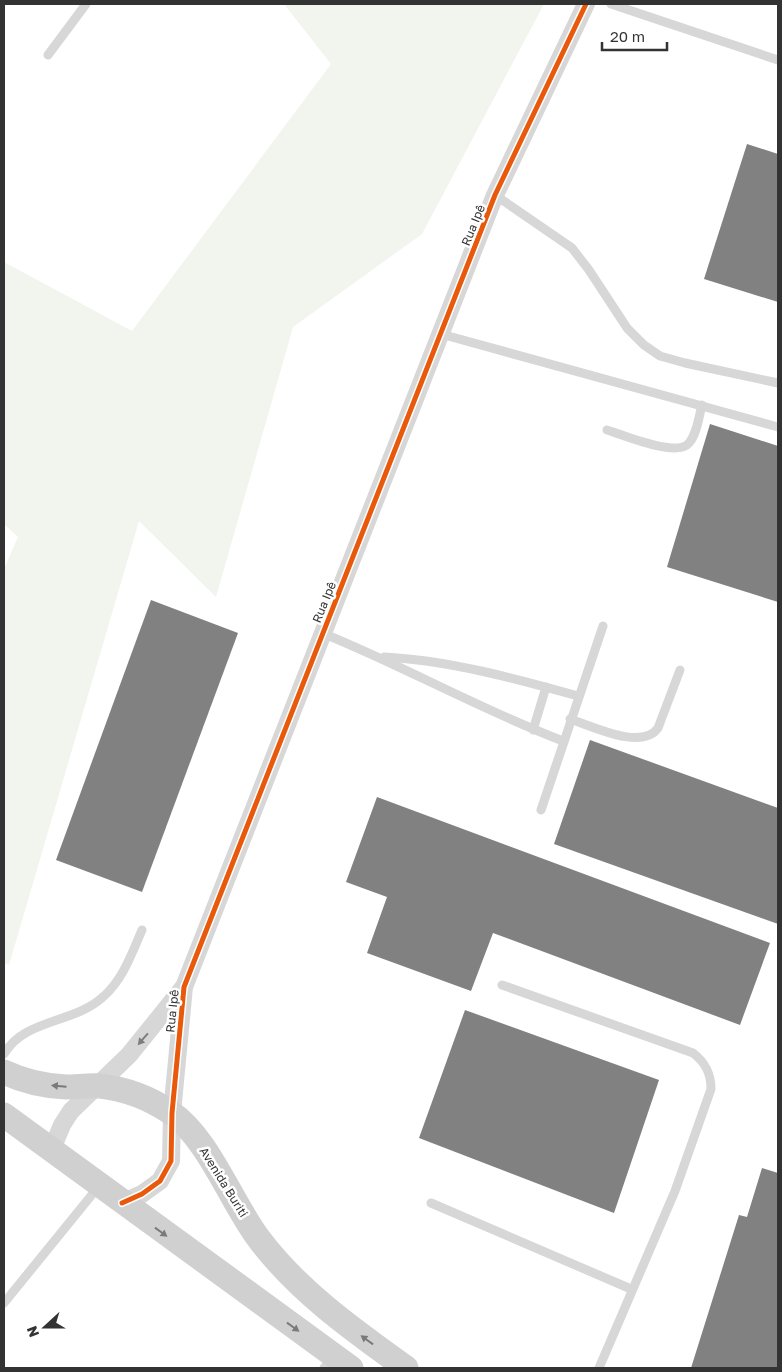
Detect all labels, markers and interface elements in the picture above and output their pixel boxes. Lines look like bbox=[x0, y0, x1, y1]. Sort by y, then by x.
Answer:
scale bar bbox=[602, 20, 667, 52]
text: 20 m bbox=[610, 27, 645, 45]
street label: Rua Ipê bbox=[458, 202, 488, 248]
street label: Rua Ipê bbox=[309, 579, 339, 625]
street label: Rua Ipê bbox=[162, 989, 182, 1033]
one-way arrow bbox=[137, 1033, 148, 1046]
one-way arrow bbox=[51, 1082, 67, 1090]
street label: Avenida Buriti bbox=[197, 1144, 251, 1220]
one-way arrow bbox=[154, 1227, 168, 1237]
north arrow bbox=[20, 1302, 70, 1352]
one-way arrow bbox=[286, 1322, 300, 1332]
text: N bbox=[23, 1324, 42, 1340]
one-way arrow bbox=[360, 1335, 374, 1345]

